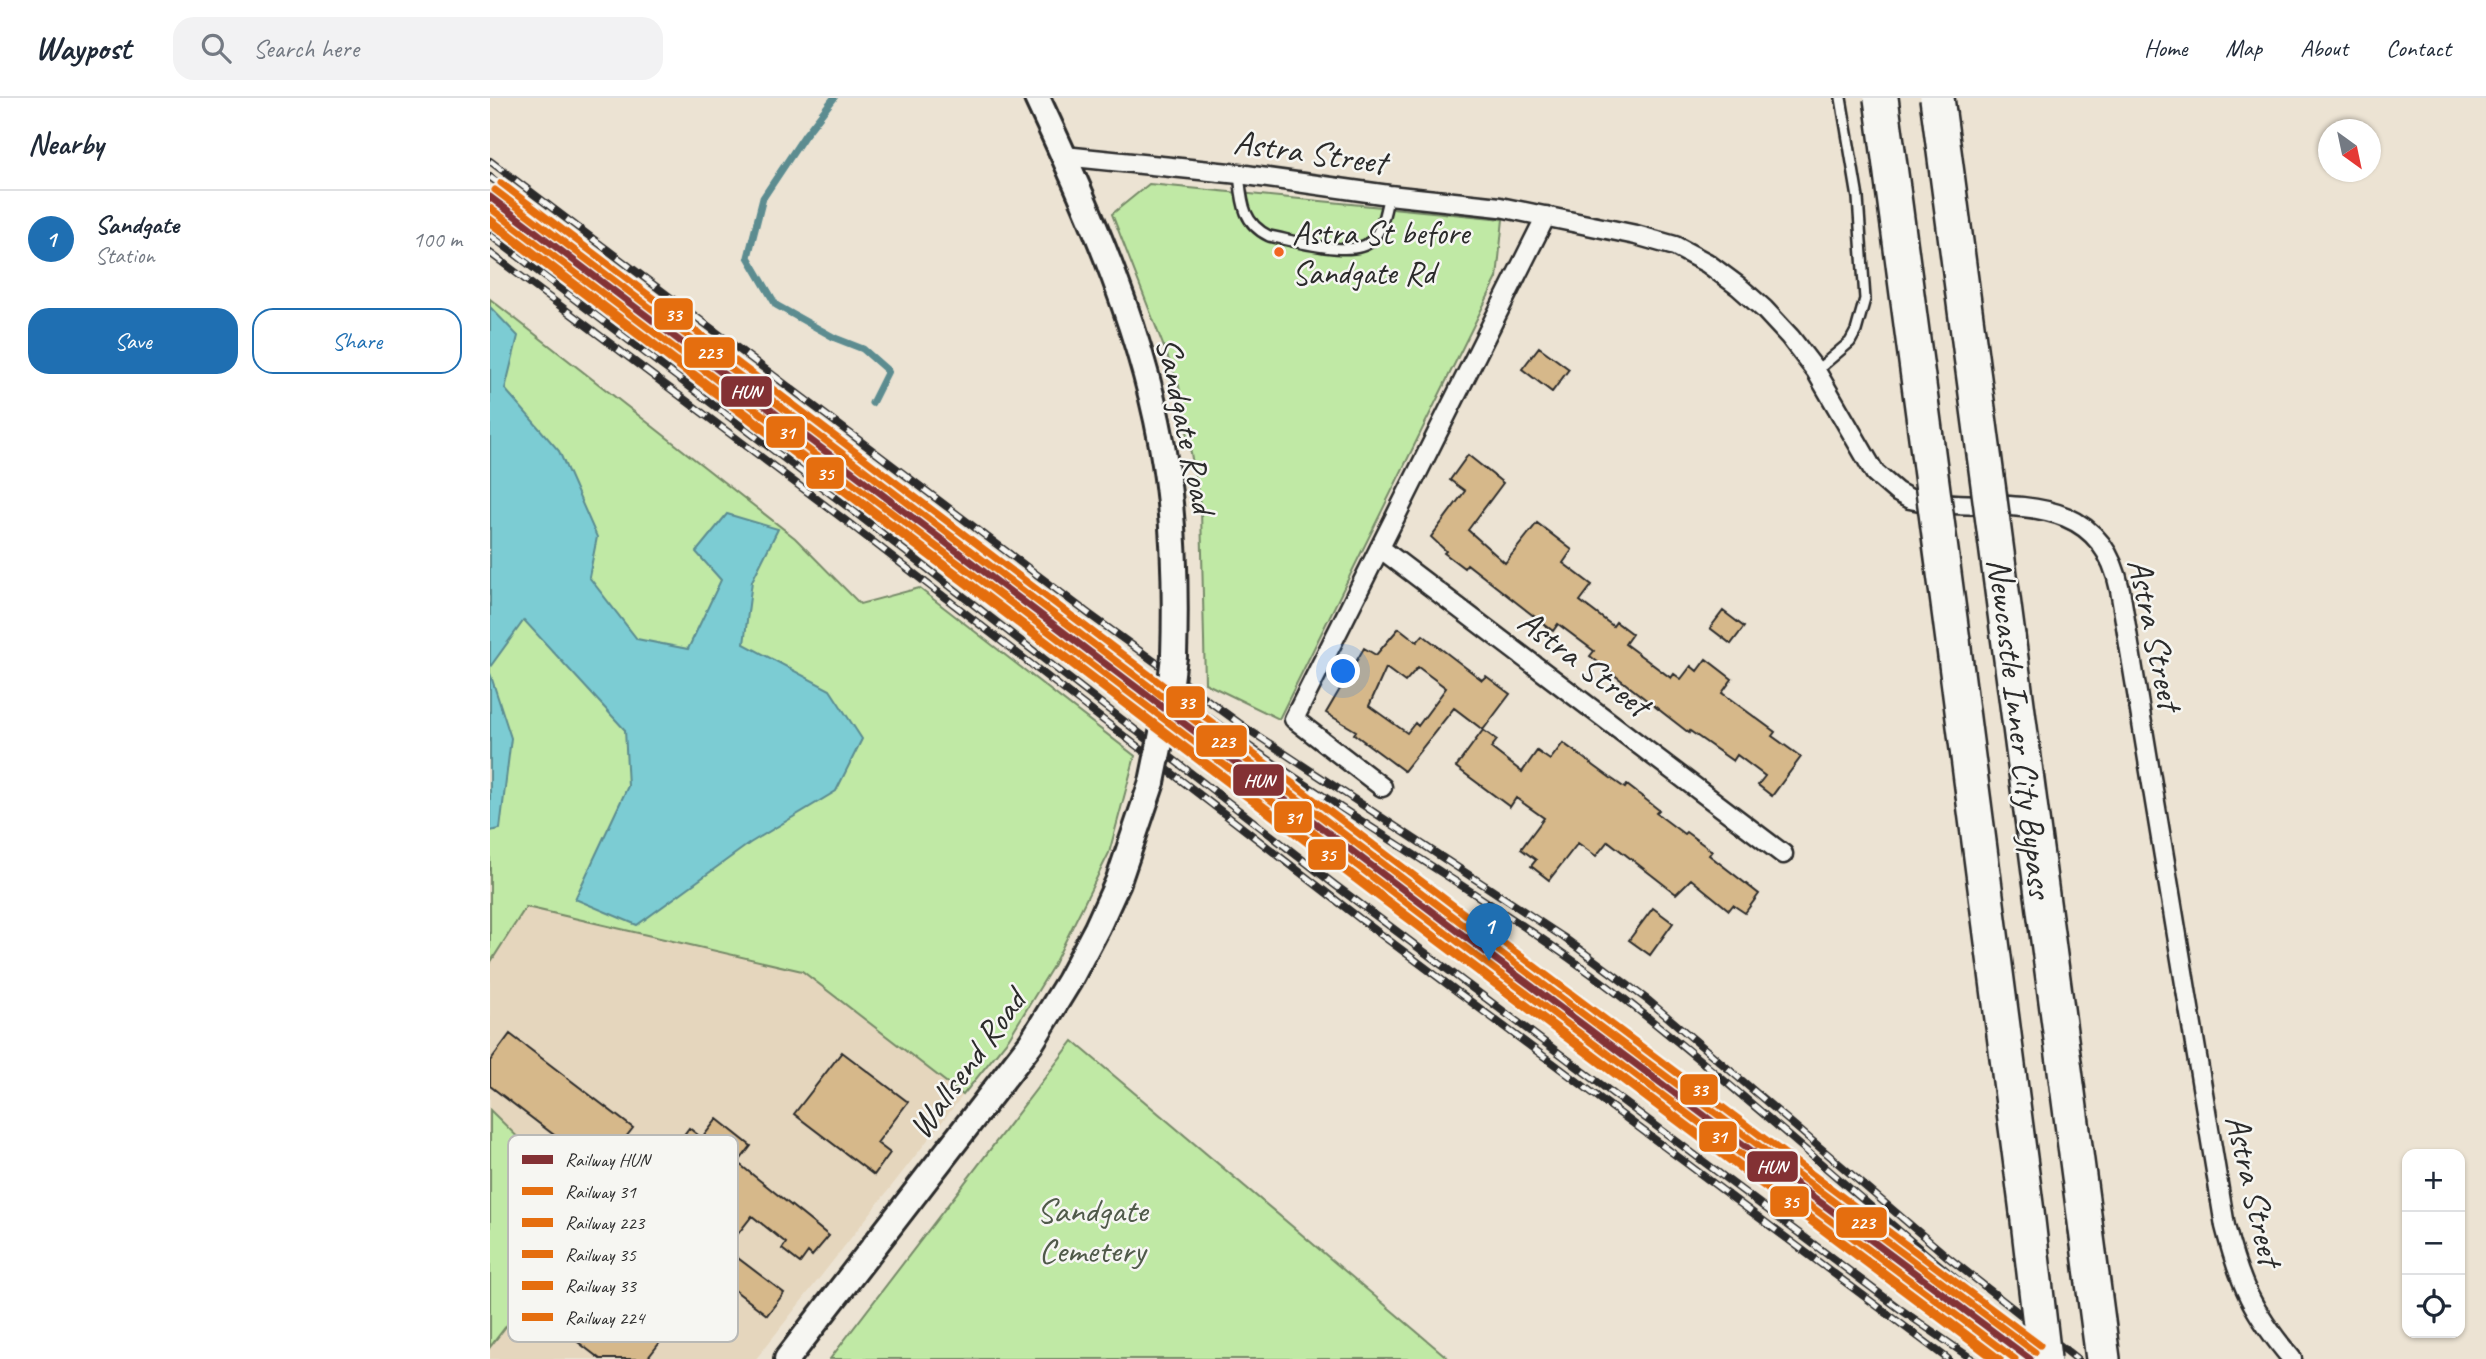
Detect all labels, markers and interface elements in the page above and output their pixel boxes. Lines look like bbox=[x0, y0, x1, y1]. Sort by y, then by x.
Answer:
search box bbox=[173, 17, 663, 80]
text: Waypost bbox=[35, 27, 131, 69]
icon: search bbox=[197, 29, 235, 67]
text: Search here bbox=[253, 32, 359, 65]
text: Home bbox=[2144, 33, 2187, 63]
text: Map bbox=[2225, 33, 2262, 63]
text: About bbox=[2300, 33, 2348, 63]
text: Contact bbox=[2386, 33, 2451, 63]
street label: Astra Street bbox=[1231, 119, 1393, 186]
north arrow bbox=[2318, 119, 2381, 182]
text: Nearby bbox=[28, 125, 104, 163]
text: Sandgate bbox=[95, 208, 179, 241]
place label: Astra St before Sandgate Rd bbox=[1292, 212, 1472, 294]
text: 1 bbox=[46, 225, 56, 254]
text: 100 m bbox=[413, 225, 462, 254]
text: Station bbox=[95, 241, 155, 270]
marker: Astra St before Sandgate Rd bbox=[1272, 245, 1286, 259]
line badge: 33 bbox=[653, 297, 694, 331]
text: 33 bbox=[664, 303, 684, 327]
button: Save bbox=[28, 308, 238, 374]
button: Share bbox=[252, 308, 462, 374]
street label: Sandgate Road bbox=[1145, 333, 1228, 522]
line badge: 223 bbox=[683, 336, 736, 369]
text: 223 bbox=[696, 341, 724, 365]
line badge: HUN bbox=[720, 375, 773, 408]
text: HUN bbox=[731, 380, 765, 404]
line badge: 31 bbox=[765, 415, 806, 449]
text: 31 bbox=[777, 421, 797, 445]
line badge: 35 bbox=[805, 456, 845, 490]
text: 35 bbox=[817, 462, 835, 486]
street label: Astra Street bbox=[2117, 554, 2194, 718]
street label: Newcastle Inner City Bypass bbox=[1977, 556, 2064, 903]
street label: Astra Street bbox=[1509, 599, 1662, 730]
your location bbox=[1326, 654, 1360, 688]
line badge: 33 bbox=[1165, 685, 1206, 719]
text: 33 bbox=[1177, 691, 1197, 715]
line badge: 223 bbox=[1195, 724, 1248, 758]
text: 223 bbox=[1209, 730, 1237, 754]
line badge: HUN bbox=[1232, 763, 1285, 797]
text: HUN bbox=[1244, 769, 1278, 793]
line badge: 31 bbox=[1273, 800, 1313, 834]
text: 31 bbox=[1284, 806, 1304, 830]
line badge: 35 bbox=[1307, 838, 1347, 871]
text: 35 bbox=[1319, 843, 1337, 867]
pin: 1 bbox=[1466, 903, 1512, 961]
street label: Wallsend Road bbox=[898, 976, 1039, 1147]
line badge: 33 bbox=[1679, 1073, 1719, 1106]
text: 33 bbox=[1690, 1078, 1710, 1102]
street label: Astra Street bbox=[2215, 1110, 2294, 1274]
line badge: 31 bbox=[1698, 1120, 1738, 1153]
text: 31 bbox=[1709, 1125, 1729, 1149]
legend bbox=[508, 1135, 738, 1342]
text: Railway HUN bbox=[565, 1148, 653, 1172]
map controls bbox=[2402, 1149, 2465, 1338]
button: + bbox=[2402, 1149, 2465, 1212]
line badge: HUN bbox=[1746, 1150, 1799, 1183]
text: HUN bbox=[1757, 1155, 1791, 1179]
text: Railway 31 bbox=[565, 1180, 637, 1204]
line badge: 35 bbox=[1769, 1185, 1810, 1218]
park label: Sandgate Cemetery bbox=[1037, 1188, 1150, 1273]
text: 35 bbox=[1782, 1190, 1800, 1214]
line badge: 223 bbox=[1835, 1206, 1888, 1239]
text: Railway 223 bbox=[565, 1211, 646, 1235]
text: 223 bbox=[1849, 1211, 1877, 1235]
button: − bbox=[2402, 1212, 2465, 1275]
text: Railway 35 bbox=[565, 1243, 637, 1267]
text: Railway 33 bbox=[565, 1274, 637, 1298]
button: locate bbox=[2402, 1275, 2465, 1338]
text: Railway 224 bbox=[565, 1306, 647, 1330]

